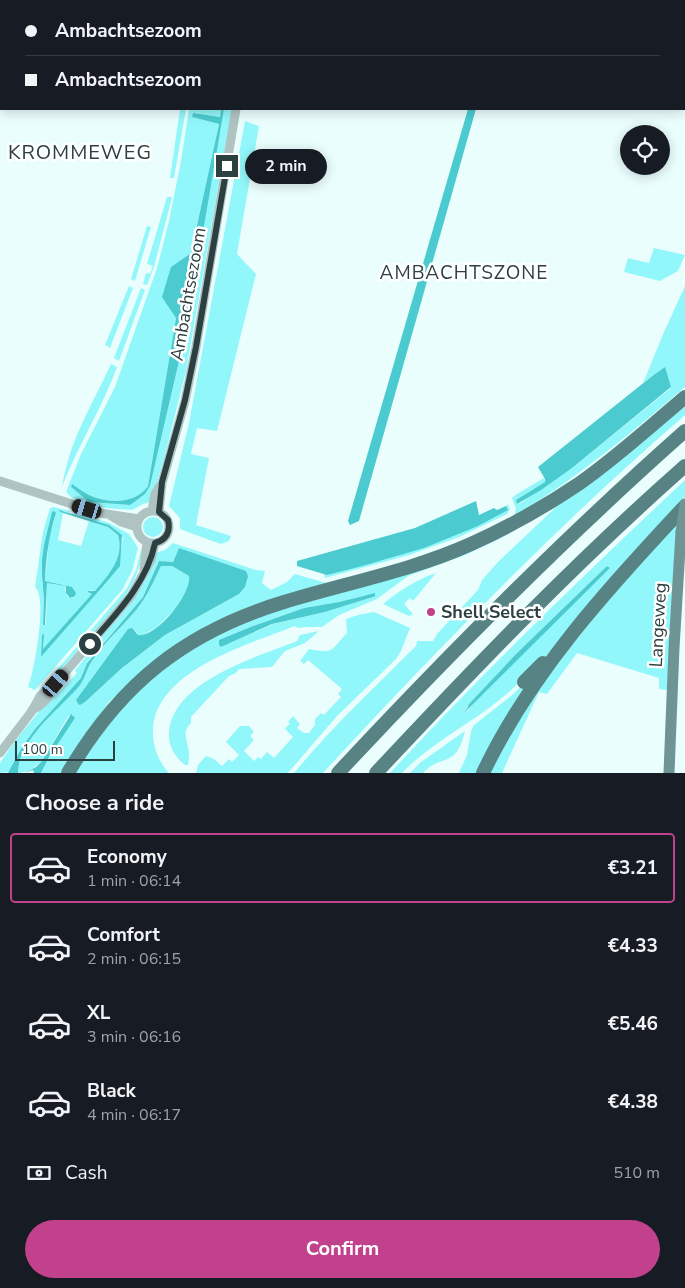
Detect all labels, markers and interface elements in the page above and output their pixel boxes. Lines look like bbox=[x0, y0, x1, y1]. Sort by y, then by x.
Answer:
text: Ambachtsezoom bbox=[55, 18, 202, 44]
text: Ambachtsezoom bbox=[55, 67, 202, 93]
map controls bbox=[620, 125, 670, 175]
button: locate bbox=[620, 125, 670, 175]
district label: KROMMEWEG bbox=[8, 139, 152, 166]
callout: 2 min bbox=[244, 148, 327, 184]
route end bbox=[216, 155, 238, 177]
text: 2 min bbox=[265, 155, 307, 177]
street label: Ambachtsezoom bbox=[164, 225, 212, 363]
district label: AMBACHTSZONE bbox=[380, 260, 548, 286]
car bbox=[70, 497, 103, 521]
street label: Langeweg bbox=[644, 582, 672, 668]
place label: Shell Select bbox=[441, 600, 541, 624]
marker: Shell Select bbox=[425, 606, 437, 618]
route start bbox=[79, 633, 101, 655]
car bbox=[40, 667, 71, 699]
scale bar bbox=[15, 738, 115, 761]
text: 100 m bbox=[22, 740, 63, 759]
text: Choose a ride bbox=[25, 788, 164, 818]
text: Economy bbox=[87, 844, 167, 870]
icon: car bbox=[27, 846, 72, 891]
text: €3.21 bbox=[608, 855, 658, 881]
text: 1 min · 06:14 bbox=[87, 870, 181, 892]
text: Comfort bbox=[87, 922, 160, 948]
icon: car bbox=[27, 924, 72, 969]
text: €4.33 bbox=[608, 933, 658, 959]
text: 2 min · 06:15 bbox=[87, 948, 181, 970]
text: XL bbox=[87, 1000, 110, 1026]
icon: car bbox=[27, 1002, 72, 1047]
text: €5.46 bbox=[608, 1011, 658, 1037]
text: 3 min · 06:16 bbox=[87, 1026, 181, 1048]
text: Black bbox=[87, 1078, 136, 1104]
icon: car bbox=[27, 1080, 72, 1125]
text: €4.38 bbox=[608, 1089, 658, 1115]
text: 4 min · 06:17 bbox=[87, 1104, 181, 1126]
icon: cash bbox=[25, 1159, 53, 1187]
text: Cash bbox=[65, 1160, 107, 1186]
text: 510 m bbox=[613, 1162, 660, 1184]
button: Confirm bbox=[25, 1220, 660, 1278]

